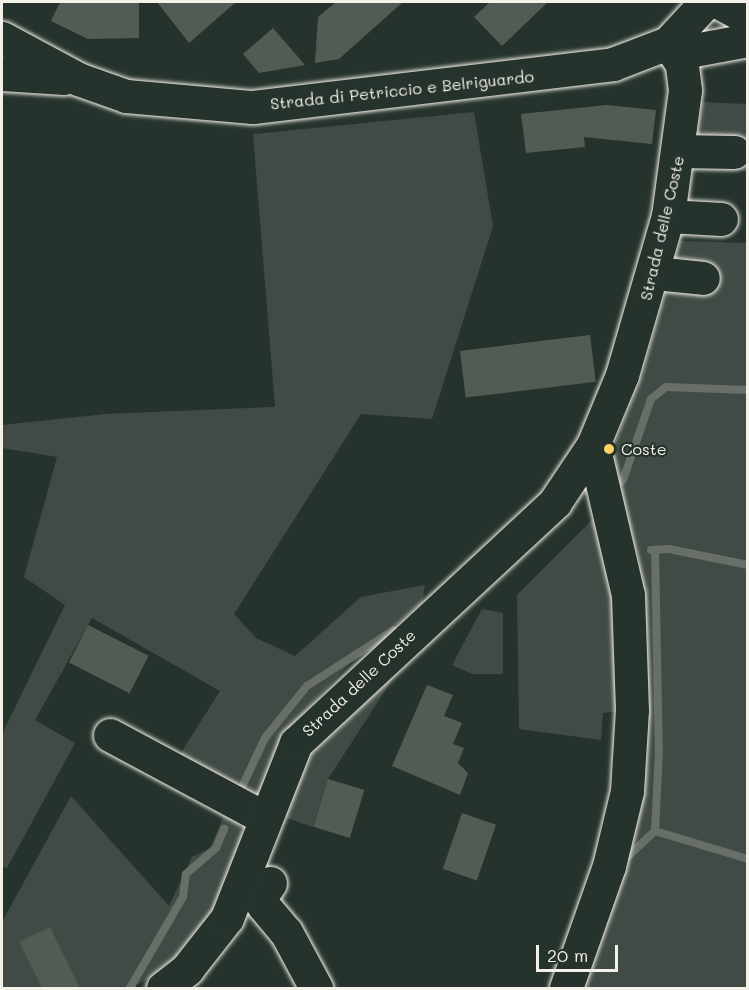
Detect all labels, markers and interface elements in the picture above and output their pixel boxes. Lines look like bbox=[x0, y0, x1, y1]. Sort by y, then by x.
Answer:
street label: Strada di Petriccio e Belriguardo bbox=[269, 67, 535, 113]
street label: Strada delle Coste bbox=[636, 154, 688, 302]
place label: Coste bbox=[621, 439, 667, 459]
marker: Coste bbox=[602, 442, 616, 456]
street label: Strada delle Coste bbox=[298, 626, 420, 740]
scale bar bbox=[539, 933, 622, 971]
text: 20 m bbox=[547, 943, 588, 967]

